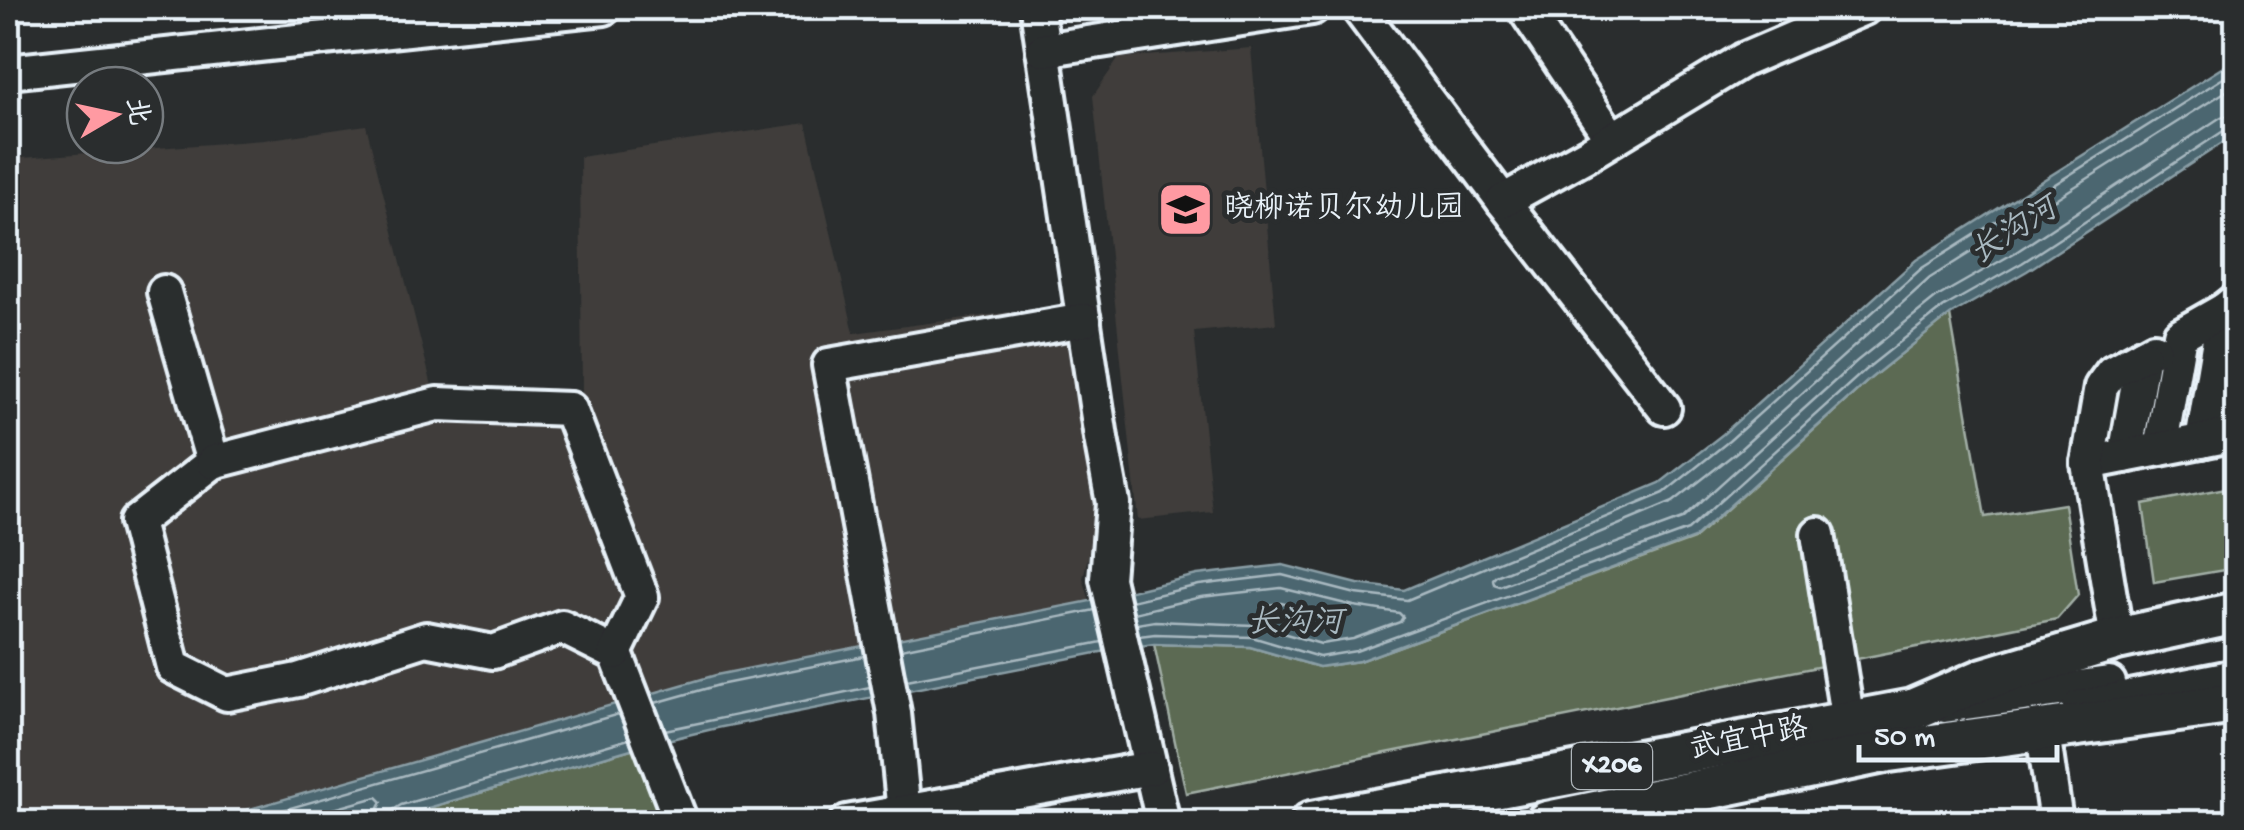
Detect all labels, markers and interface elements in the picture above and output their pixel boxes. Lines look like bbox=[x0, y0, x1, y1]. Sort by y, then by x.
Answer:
north arrow bbox=[65, 65, 165, 165]
text: 北 bbox=[117, 95, 154, 128]
school or university icon: 晓柳诺贝尔幼儿园 bbox=[1155, 180, 1215, 240]
water label: 长沟河 bbox=[1963, 187, 2070, 275]
place label: 晓柳诺贝尔幼儿园 bbox=[1224, 191, 1464, 228]
water label: 长沟河 bbox=[1247, 604, 1348, 644]
scale bar bbox=[1859, 700, 2056, 762]
street label: 武宜中路 bbox=[1686, 709, 1811, 770]
text: 50 m bbox=[1874, 722, 1935, 757]
road number: X206 bbox=[1572, 743, 1652, 789]

